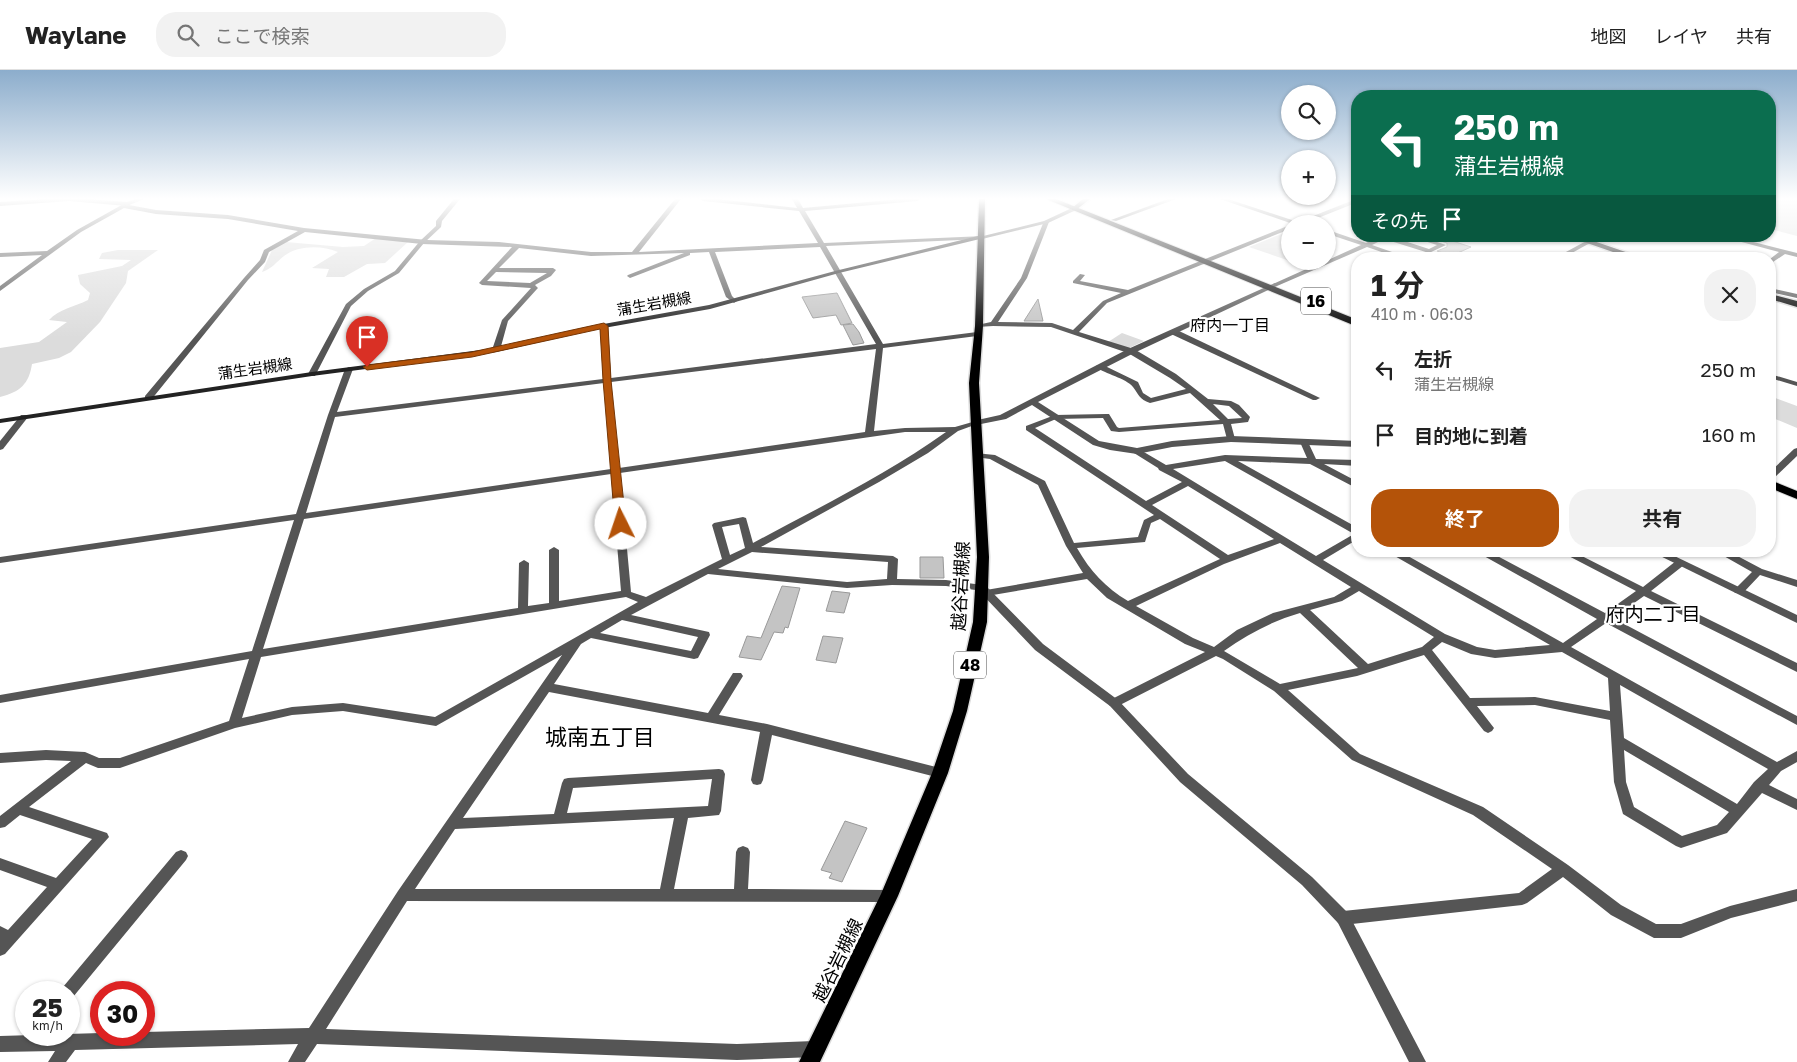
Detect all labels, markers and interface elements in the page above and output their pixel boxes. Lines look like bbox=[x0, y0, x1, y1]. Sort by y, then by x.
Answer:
search box bbox=[156, 12, 506, 57]
text: Waylane bbox=[25, 20, 126, 49]
icon: search bbox=[174, 21, 202, 49]
text: ここで検索 bbox=[214, 24, 309, 47]
text: 地図 bbox=[1591, 25, 1627, 47]
text: レイヤ bbox=[1655, 25, 1708, 47]
text: 共有 bbox=[1736, 25, 1772, 47]
map controls bbox=[1281, 85, 1336, 270]
button: search bbox=[1281, 85, 1336, 140]
text: 250 m bbox=[1454, 106, 1559, 148]
icon: left bbox=[1371, 110, 1436, 175]
button: + bbox=[1281, 150, 1336, 205]
text: 蒲生岩槻線 bbox=[1454, 152, 1564, 179]
icon: arrive bbox=[1438, 205, 1466, 233]
text: その先 bbox=[1371, 209, 1428, 232]
button: − bbox=[1281, 215, 1336, 270]
text: 1 分 bbox=[1371, 267, 1424, 303]
button: close bbox=[1704, 269, 1756, 321]
street label: 蒲生岩槻線 bbox=[615, 288, 693, 318]
road number: 16 bbox=[1301, 288, 1331, 315]
text: 410 m · 06:03 bbox=[1371, 304, 1473, 324]
district label: 府内一丁目 bbox=[1190, 315, 1270, 335]
pin bbox=[346, 316, 388, 367]
icon: arrive bbox=[353, 323, 381, 351]
text: 左折 bbox=[1414, 347, 1452, 370]
street label: 蒲生岩槻線 bbox=[217, 354, 293, 382]
icon: left bbox=[1371, 356, 1399, 384]
text: 250 m bbox=[1701, 358, 1756, 381]
text: 蒲生岩槻線 bbox=[1414, 374, 1494, 394]
icon: arrive bbox=[1371, 421, 1399, 449]
text: 160 m bbox=[1702, 423, 1756, 446]
text: 目的地に到着 bbox=[1414, 424, 1528, 447]
button: 終了 bbox=[1371, 489, 1559, 547]
button: 共有 bbox=[1569, 489, 1756, 547]
position arrow bbox=[594, 497, 646, 549]
street label: 越谷岩槻線 bbox=[947, 540, 973, 632]
district label: 府内二丁目 bbox=[1605, 602, 1701, 625]
road number: 48 bbox=[954, 652, 986, 678]
district label: 城南五丁目 bbox=[545, 723, 655, 750]
street label: 越谷岩槻線 bbox=[807, 915, 867, 1005]
speed limit sign: 30 bbox=[90, 981, 155, 1046]
text: 25 bbox=[32, 992, 63, 1023]
text: km/h bbox=[32, 1018, 63, 1033]

